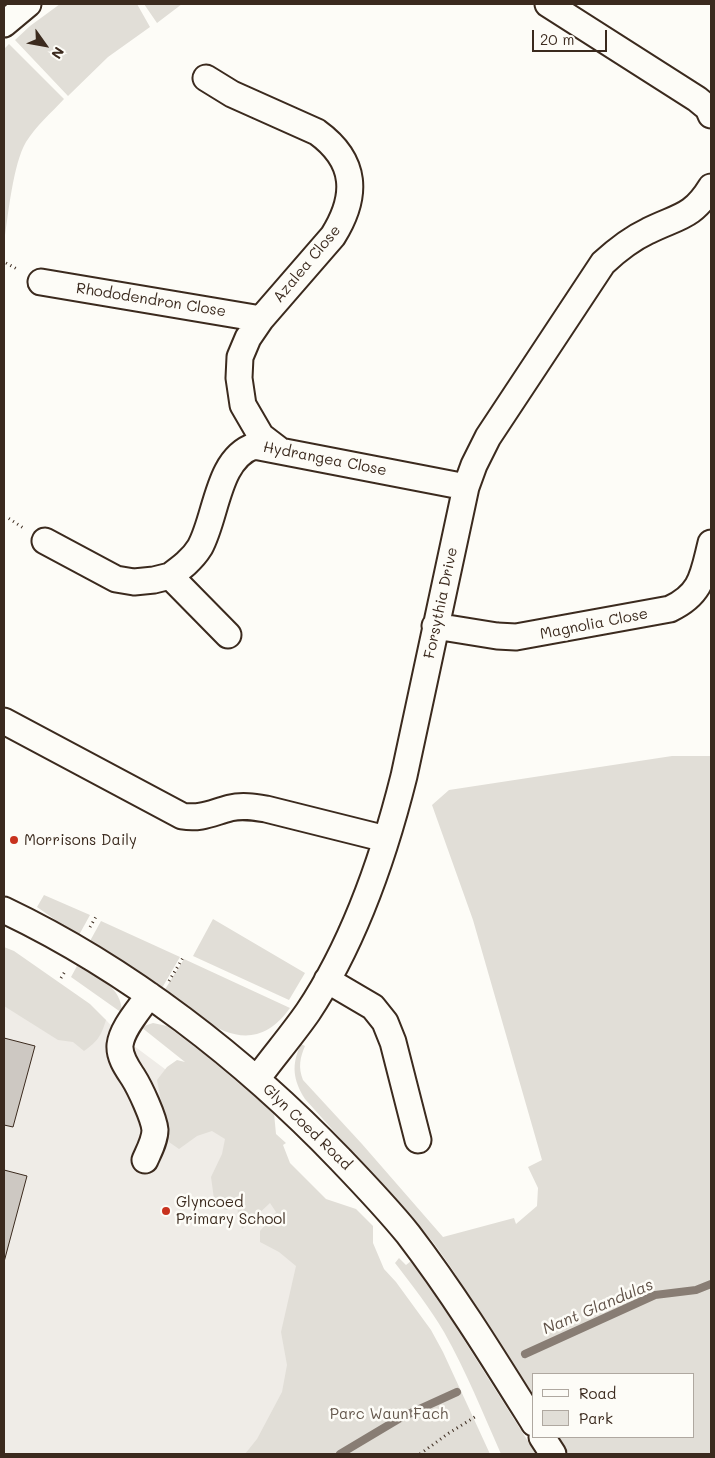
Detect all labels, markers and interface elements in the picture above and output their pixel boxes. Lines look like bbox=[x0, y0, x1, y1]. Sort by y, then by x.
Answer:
north arrow bbox=[20, 20, 70, 70]
scale bar bbox=[535, 20, 610, 52]
text: 20 m bbox=[540, 29, 574, 49]
text: N bbox=[47, 44, 69, 63]
street label: Azalea Close bbox=[270, 222, 344, 306]
street label: Rhododendron Close bbox=[75, 279, 227, 321]
street label: Hydrangea Close bbox=[262, 438, 388, 480]
street label: Forsythia Drive bbox=[420, 546, 462, 660]
street label: Magnolia Close bbox=[538, 605, 650, 643]
place label: Morrisons Daily bbox=[24, 831, 137, 849]
marker: Morrisons Daily bbox=[8, 834, 20, 846]
street label: Glyn Coed Road bbox=[259, 1080, 355, 1174]
place label: Glyncoed Primary School bbox=[176, 1193, 286, 1228]
marker: Glyncoed Primary School bbox=[160, 1205, 172, 1217]
water label: Nant Glandulas bbox=[540, 1275, 656, 1339]
legend bbox=[532, 1373, 695, 1438]
text: Road bbox=[579, 1383, 616, 1403]
park label: Parc Waun Fach bbox=[330, 1405, 448, 1423]
text: Park bbox=[579, 1408, 613, 1428]

